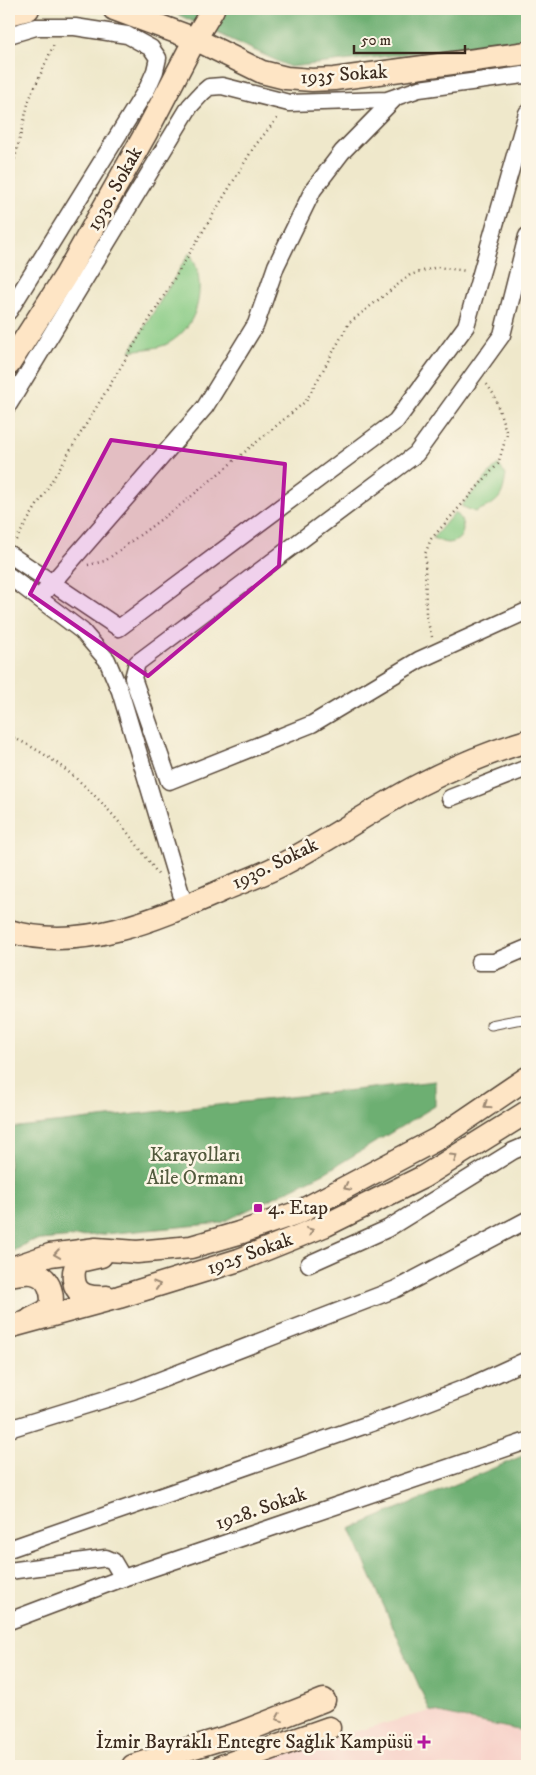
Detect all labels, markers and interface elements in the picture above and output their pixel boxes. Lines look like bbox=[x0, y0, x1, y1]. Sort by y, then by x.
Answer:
scale bar bbox=[354, 22, 465, 54]
text: 50 m bbox=[361, 31, 391, 50]
street label: 1935 Sokak bbox=[300, 59, 389, 91]
street label: 1930. Sokak bbox=[82, 142, 149, 236]
street label: 1930. Sokak bbox=[228, 832, 322, 896]
one-way arrow bbox=[483, 1099, 493, 1108]
park label: Karayolları Aile Ormanı bbox=[146, 1143, 244, 1191]
one-way arrow bbox=[449, 1154, 458, 1164]
one-way arrow bbox=[343, 1181, 352, 1191]
place label: 4. Etap bbox=[268, 1196, 328, 1221]
marker: 4. Etap bbox=[252, 1202, 264, 1214]
street label: 1925 Sokak bbox=[204, 1227, 296, 1281]
one-way arrow bbox=[305, 1227, 314, 1238]
one-way arrow bbox=[53, 1248, 61, 1259]
one-way arrow bbox=[152, 1281, 160, 1291]
street label: 1928. Sokak bbox=[212, 1482, 310, 1536]
one-way arrow bbox=[275, 1712, 284, 1722]
place label: İzmir Bayraklı Entegre Sağlık Kampüsü bbox=[96, 1730, 413, 1755]
marker: İzmir Bayraklı Entegre Sağlık Kampüsü bbox=[417, 1735, 431, 1749]

